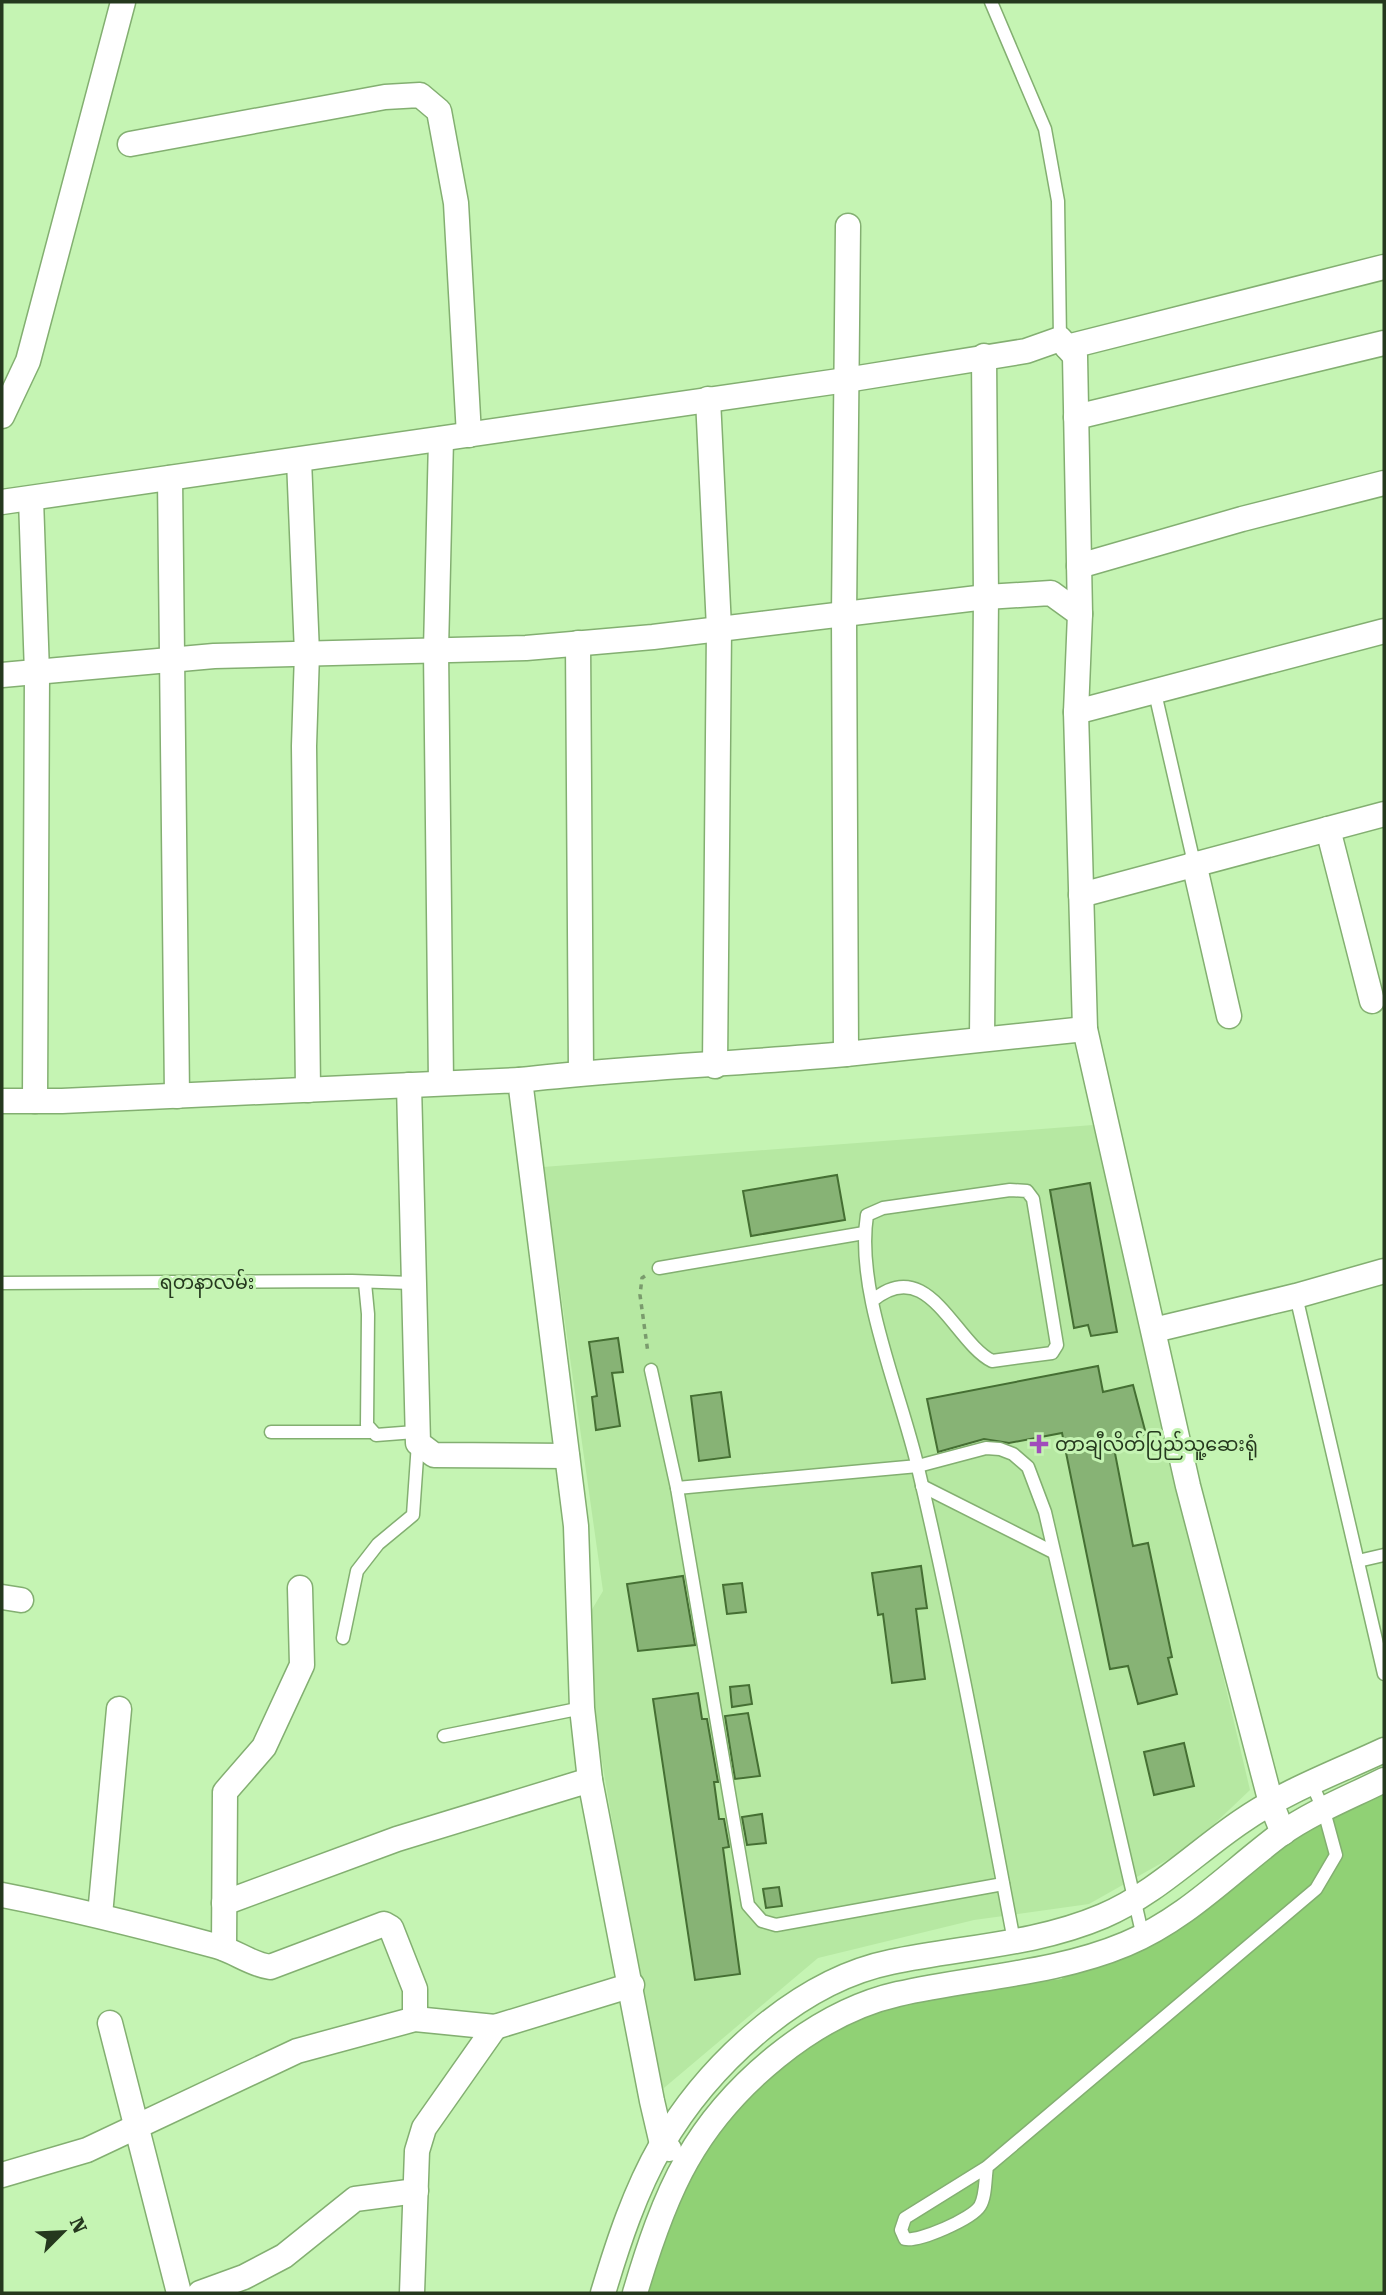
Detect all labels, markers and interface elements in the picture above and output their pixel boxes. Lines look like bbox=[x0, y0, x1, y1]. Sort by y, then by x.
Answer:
street label: ရတနာလမ်း bbox=[160, 1268, 254, 1298]
place label: တာချီလိတ်ပြည်သူ့ဆေးရုံ bbox=[1055, 1430, 1258, 1461]
marker: တာချီလိတ်ပြည်သူ့ဆေးရုံ bbox=[1029, 1434, 1049, 1454]
north arrow bbox=[28, 2197, 98, 2267]
text: N bbox=[65, 2214, 92, 2237]

